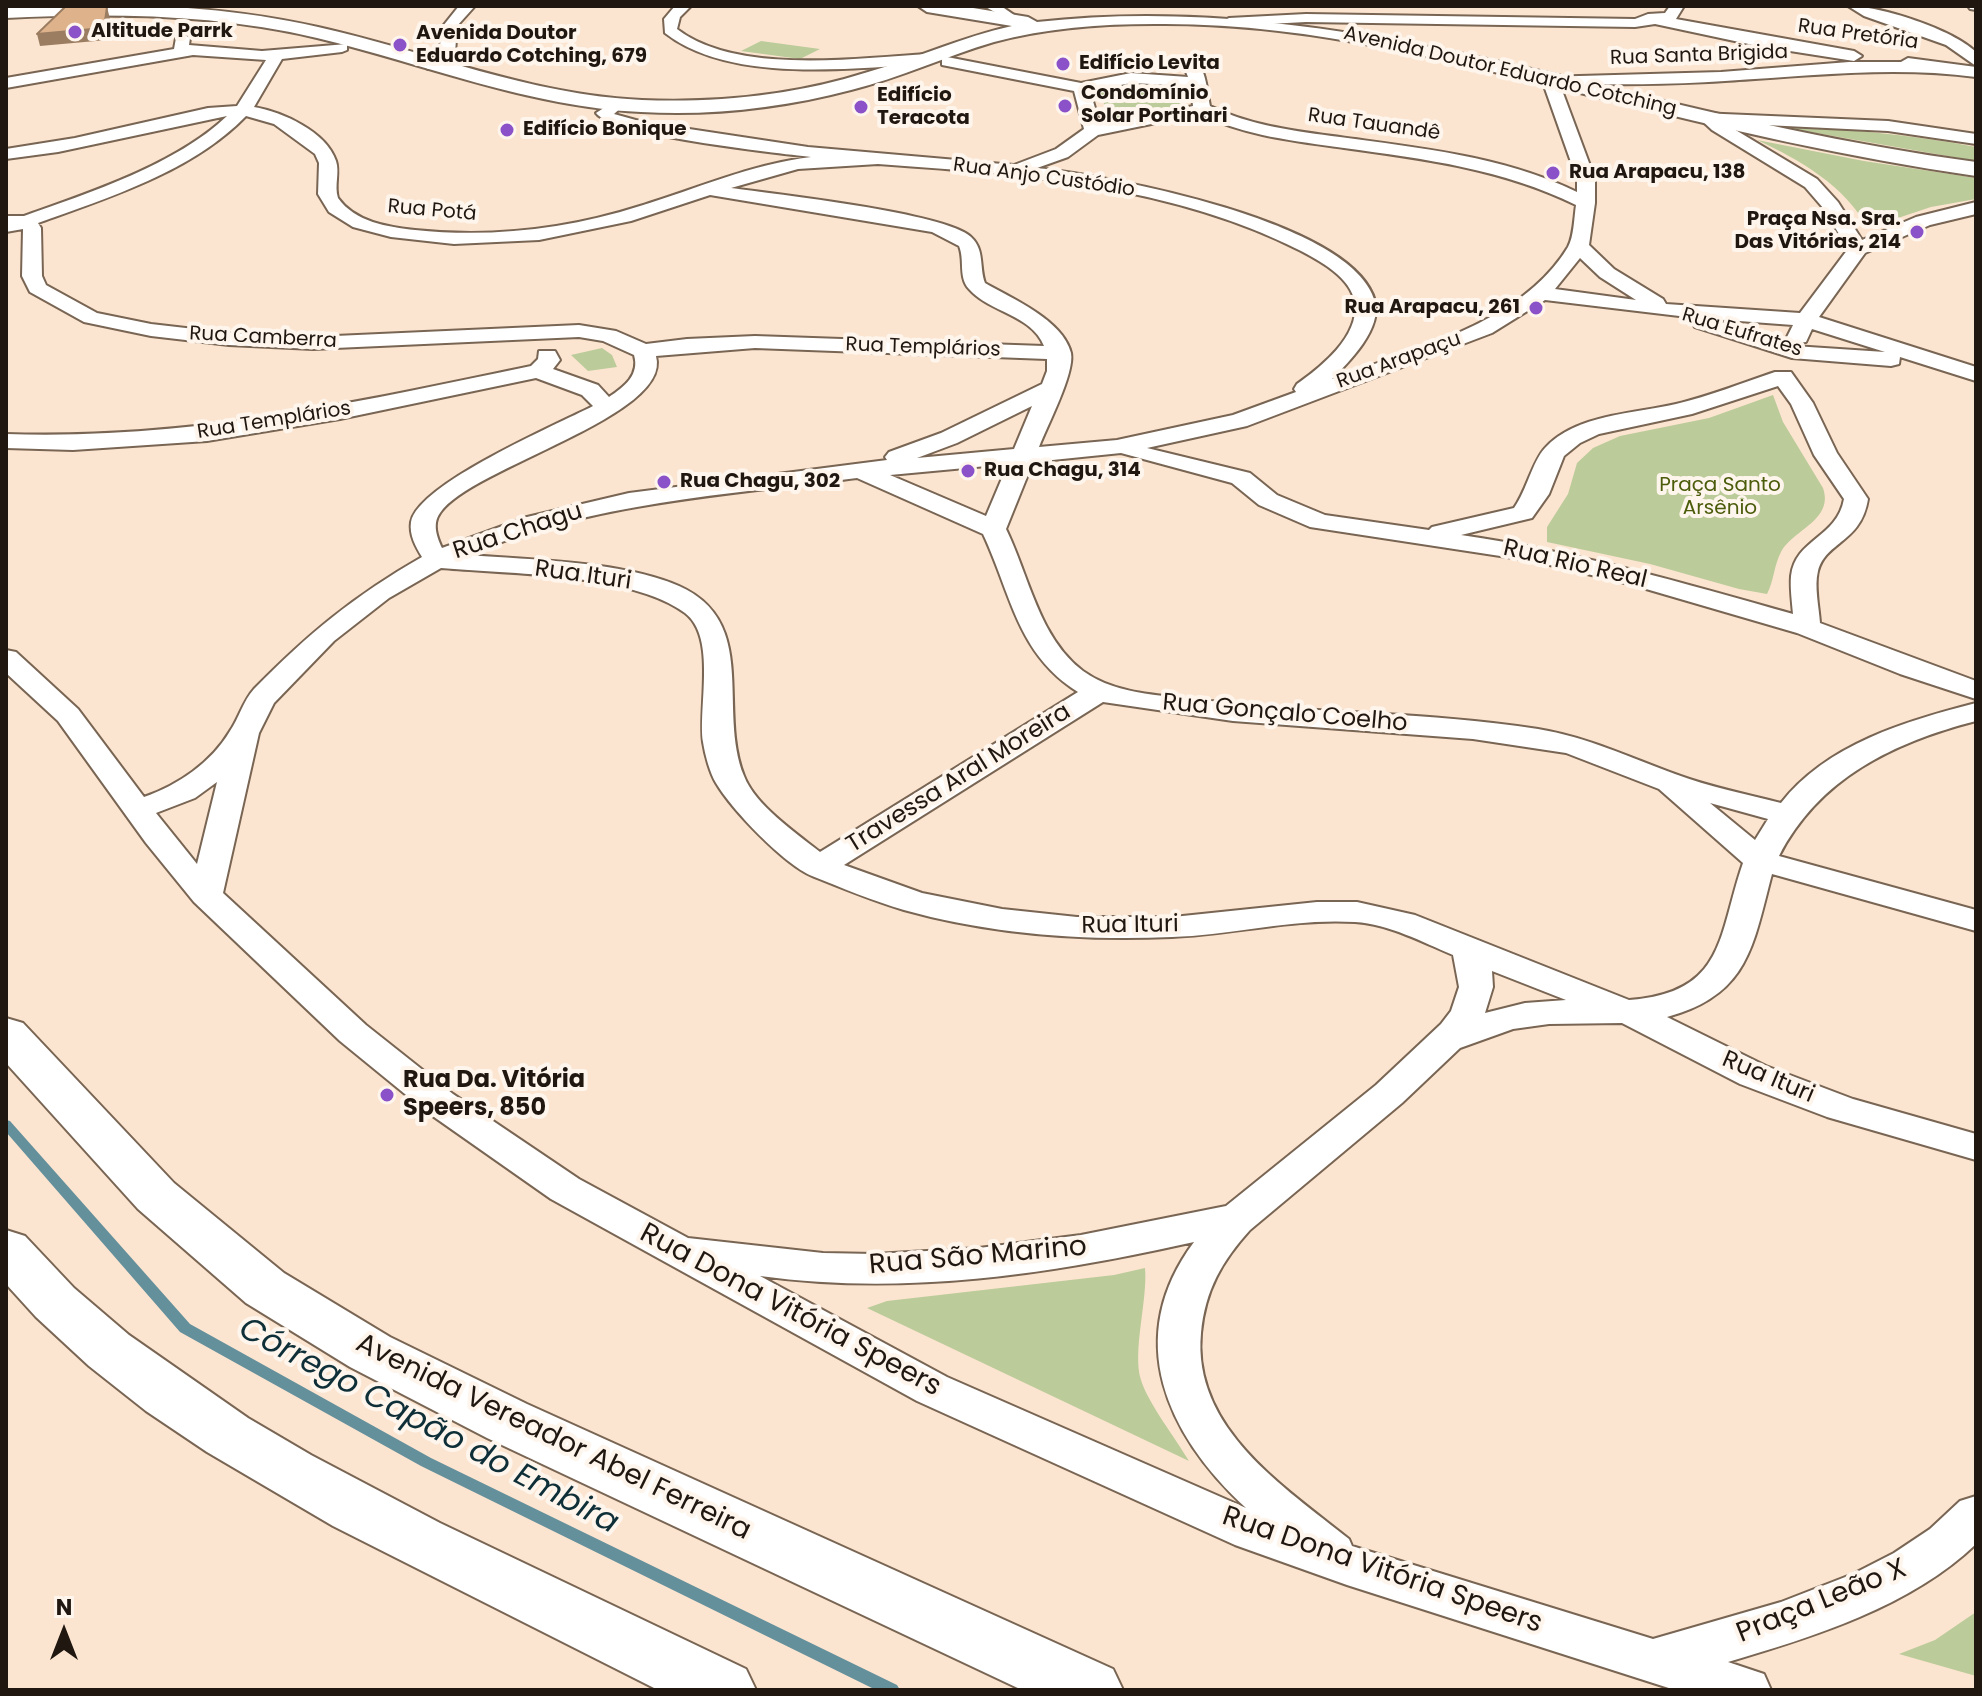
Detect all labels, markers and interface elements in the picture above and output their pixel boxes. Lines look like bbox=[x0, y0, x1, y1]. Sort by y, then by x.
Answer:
street label: Rua Pretória bbox=[1796, 15, 1920, 55]
place label: Altitude Parrk bbox=[91, 20, 233, 44]
place label: Avenida Doutor Eduardo Cotching, 679 bbox=[416, 22, 647, 69]
street label: Avenida Doutor Eduardo Cotching bbox=[1341, 22, 1679, 122]
marker: Altitude Parrk bbox=[66, 23, 84, 41]
marker: Avenida Doutor Eduardo Cotching, 679 bbox=[391, 36, 409, 54]
street label: Rua Santa Brigida bbox=[1610, 41, 1788, 71]
place label: Edifício Levita bbox=[1079, 52, 1220, 76]
marker: Edifício Levita bbox=[1054, 55, 1072, 73]
place label: Condomínio Solar Portinari bbox=[1081, 82, 1228, 129]
place label: Edifício Teracota bbox=[877, 84, 970, 131]
marker: Condomínio Solar Portinari bbox=[1056, 97, 1074, 115]
marker: Edifício Teracota bbox=[852, 98, 870, 116]
street label: Rua Tauandê bbox=[1306, 104, 1442, 146]
place label: Edifício Bonique bbox=[523, 118, 687, 142]
marker: Edifício Bonique bbox=[498, 121, 516, 139]
street label: Rua Anjo Custódio bbox=[952, 153, 1136, 203]
place label: Rua Arapacu, 138 bbox=[1569, 161, 1746, 185]
marker: Rua Arapacu, 138 bbox=[1544, 164, 1562, 182]
street label: Rua Potá bbox=[387, 195, 477, 227]
place label: Praça Nsa. Sra. Das Vitórias, 214 bbox=[1734, 208, 1901, 255]
marker: Praça Nsa. Sra. Das Vitórias, 214 bbox=[1908, 223, 1926, 241]
place label: Rua Arapacu, 261 bbox=[1344, 296, 1520, 320]
marker: Rua Arapacu, 261 bbox=[1527, 299, 1545, 317]
street label: Rua Eufrates bbox=[1679, 303, 1805, 363]
street label: Rua Camberra bbox=[189, 322, 337, 354]
street label: Rua Arapaçu bbox=[1334, 327, 1464, 395]
street label: Rua Templários bbox=[845, 333, 1001, 363]
street label: Rua Templários bbox=[195, 397, 353, 445]
place label: Rua Chagu, 314 bbox=[984, 459, 1141, 483]
marker: Rua Chagu, 314 bbox=[959, 462, 977, 480]
place label: Rua Chagu, 302 bbox=[680, 470, 840, 494]
marker: Rua Chagu, 302 bbox=[655, 473, 673, 491]
park label: Praça Santo Arsênio bbox=[1659, 474, 1781, 521]
street label: Rua Chagu bbox=[450, 498, 586, 566]
street label: Rua Rio Real bbox=[1500, 534, 1650, 596]
street label: Rua Ituri bbox=[533, 555, 633, 597]
street label: Rua Gonçalo Coelho bbox=[1161, 689, 1409, 739]
street label: Travessa Aral Moreira bbox=[842, 698, 1076, 860]
street label: Rua Ituri bbox=[1081, 911, 1179, 941]
street label: Rua Ituri bbox=[1718, 1046, 1818, 1110]
place label: Rua Da. Vitória Speers, 850 bbox=[403, 1067, 585, 1123]
marker: Rua Da. Vitória Speers, 850 bbox=[378, 1086, 396, 1104]
street label: Rua Dona Vitória Speers bbox=[634, 1217, 946, 1405]
street label: Rua São Marino bbox=[868, 1231, 1088, 1283]
water label: Córrego Capão do Embira bbox=[232, 1310, 624, 1544]
street label: Avenida Vereador Abel Ferreira bbox=[350, 1327, 756, 1549]
street label: Rua Dona Vitória Speers bbox=[1218, 1500, 1546, 1642]
street label: Praça Leão X bbox=[1732, 1553, 1912, 1651]
north arrow bbox=[24, 1592, 104, 1672]
text: N bbox=[56, 1592, 72, 1623]

